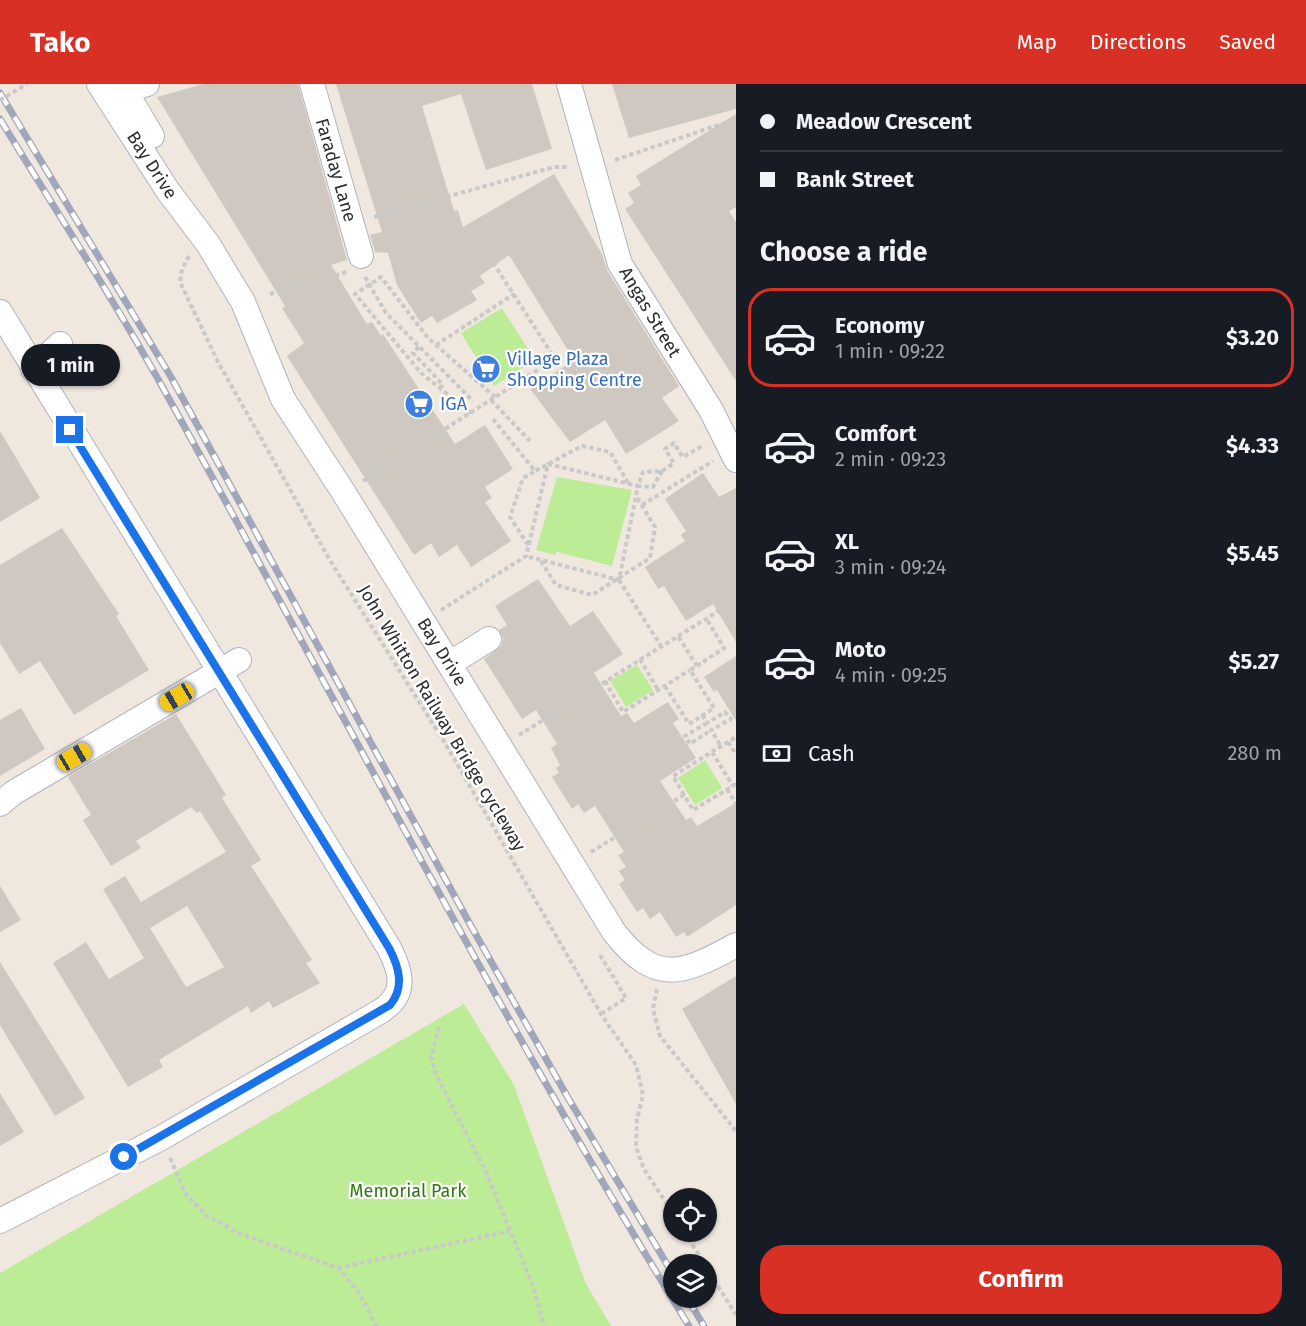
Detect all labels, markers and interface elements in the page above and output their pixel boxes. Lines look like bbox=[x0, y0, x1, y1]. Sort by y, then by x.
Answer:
text: Tako bbox=[30, 26, 91, 59]
text: Map bbox=[1017, 29, 1057, 55]
text: Directions bbox=[1090, 29, 1186, 55]
text: Saved bbox=[1219, 29, 1276, 55]
text: Meadow Crescent bbox=[796, 108, 972, 135]
street label: Faraday Lane bbox=[311, 116, 361, 224]
street label: Bay Drive bbox=[122, 127, 182, 203]
text: Bank Street bbox=[796, 166, 914, 193]
text: Choose a ride bbox=[760, 236, 927, 268]
street label: Angas Street bbox=[614, 263, 686, 362]
icon: car bbox=[763, 311, 817, 365]
text: Economy bbox=[835, 312, 924, 339]
text: $3.20 bbox=[1226, 324, 1279, 351]
text: 1 min · 09:22 bbox=[835, 339, 945, 363]
callout: 1 min bbox=[20, 343, 119, 385]
place label: Village Plaza Shopping Centre bbox=[507, 348, 642, 391]
text: 1 min bbox=[46, 353, 95, 377]
supermarket icon: Village Plaza Shopping Centre bbox=[470, 353, 502, 385]
supermarket icon: IGA bbox=[403, 388, 435, 420]
place label: IGA bbox=[440, 393, 468, 415]
route end bbox=[56, 416, 83, 443]
icon: car bbox=[763, 419, 817, 473]
text: Comfort bbox=[835, 420, 916, 447]
text: $4.33 bbox=[1226, 432, 1279, 459]
text: 2 min · 09:23 bbox=[835, 447, 946, 471]
icon: car bbox=[763, 527, 817, 581]
text: XL bbox=[835, 528, 859, 555]
text: $5.45 bbox=[1226, 540, 1279, 567]
text: 3 min · 09:24 bbox=[835, 555, 946, 579]
street label: John Whitton Railway Bridge cycleway bbox=[354, 581, 531, 855]
street label: Bay Drive bbox=[412, 614, 472, 690]
icon: car bbox=[763, 635, 817, 689]
text: Moto bbox=[835, 636, 886, 663]
text: $5.27 bbox=[1228, 648, 1279, 675]
text: 4 min · 09:25 bbox=[835, 663, 947, 687]
car bbox=[157, 680, 197, 714]
icon: cash bbox=[760, 737, 793, 770]
car bbox=[54, 740, 94, 774]
text: Cash bbox=[808, 740, 855, 767]
text: 280 m bbox=[1227, 741, 1282, 765]
route start bbox=[110, 1143, 137, 1170]
park label: Memorial Park bbox=[350, 1180, 467, 1202]
map controls bbox=[663, 1188, 717, 1308]
button: locate bbox=[663, 1188, 717, 1242]
button: Confirm bbox=[760, 1245, 1282, 1314]
button: layers bbox=[663, 1254, 717, 1308]

